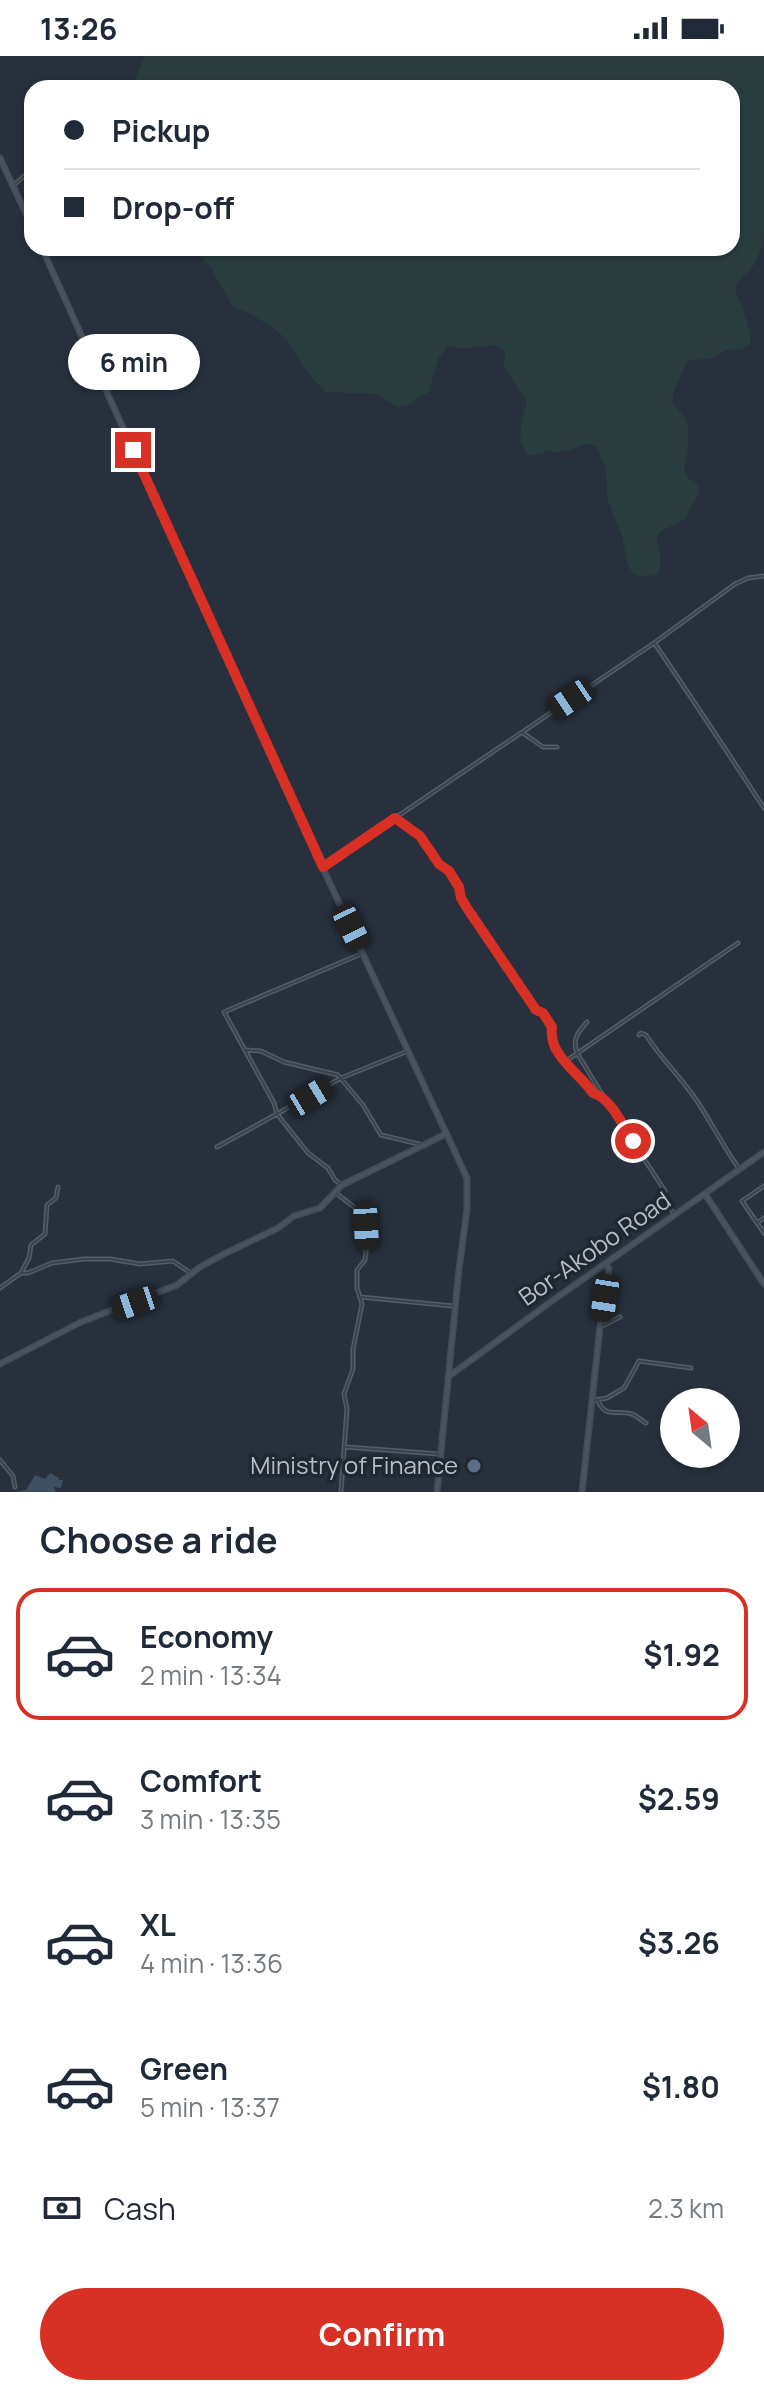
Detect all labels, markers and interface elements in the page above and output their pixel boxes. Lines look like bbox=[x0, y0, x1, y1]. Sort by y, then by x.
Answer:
text: 13:26 bbox=[40, 8, 117, 49]
text: Pickup bbox=[112, 110, 210, 151]
text: Drop-off bbox=[112, 187, 234, 228]
callout: 6 min bbox=[67, 334, 199, 390]
text: 6 min bbox=[100, 344, 168, 380]
route end bbox=[115, 432, 151, 468]
car bbox=[544, 676, 598, 722]
car bbox=[330, 900, 372, 954]
car bbox=[283, 1074, 337, 1120]
route start bbox=[615, 1123, 651, 1159]
street label: Bor-Akobo Road bbox=[512, 1183, 677, 1312]
car bbox=[353, 1201, 379, 1251]
car bbox=[589, 1272, 621, 1324]
car bbox=[108, 1284, 162, 1322]
north arrow bbox=[660, 1388, 740, 1468]
map controls bbox=[660, 1388, 740, 1468]
place label: Ministry of Finance bbox=[250, 1448, 458, 1481]
marker: Ministry of Finance bbox=[465, 1457, 483, 1475]
text: Choose a ride bbox=[40, 1515, 278, 1564]
text: Economy bbox=[140, 1616, 273, 1657]
icon: car bbox=[44, 1618, 116, 1690]
text: $1.92 bbox=[644, 1634, 720, 1675]
text: 2 min · 13:34 bbox=[140, 1657, 282, 1693]
text: Comfort bbox=[140, 1760, 262, 1801]
icon: car bbox=[44, 1762, 116, 1834]
text: $2.59 bbox=[638, 1778, 720, 1819]
text: 3 min · 13:35 bbox=[140, 1801, 281, 1837]
text: XL bbox=[140, 1904, 176, 1945]
icon: car bbox=[44, 1906, 116, 1978]
text: $3.26 bbox=[638, 1922, 720, 1963]
text: 4 min · 13:36 bbox=[140, 1945, 283, 1981]
text: Green bbox=[140, 2048, 228, 2089]
icon: car bbox=[44, 2050, 116, 2122]
text: $1.80 bbox=[642, 2066, 720, 2107]
text: 5 min · 13:37 bbox=[140, 2089, 280, 2125]
icon: cash bbox=[40, 2186, 84, 2230]
text: Cash bbox=[104, 2188, 176, 2229]
text: 2.3 km bbox=[648, 2190, 724, 2226]
button: Confirm bbox=[40, 2288, 724, 2380]

